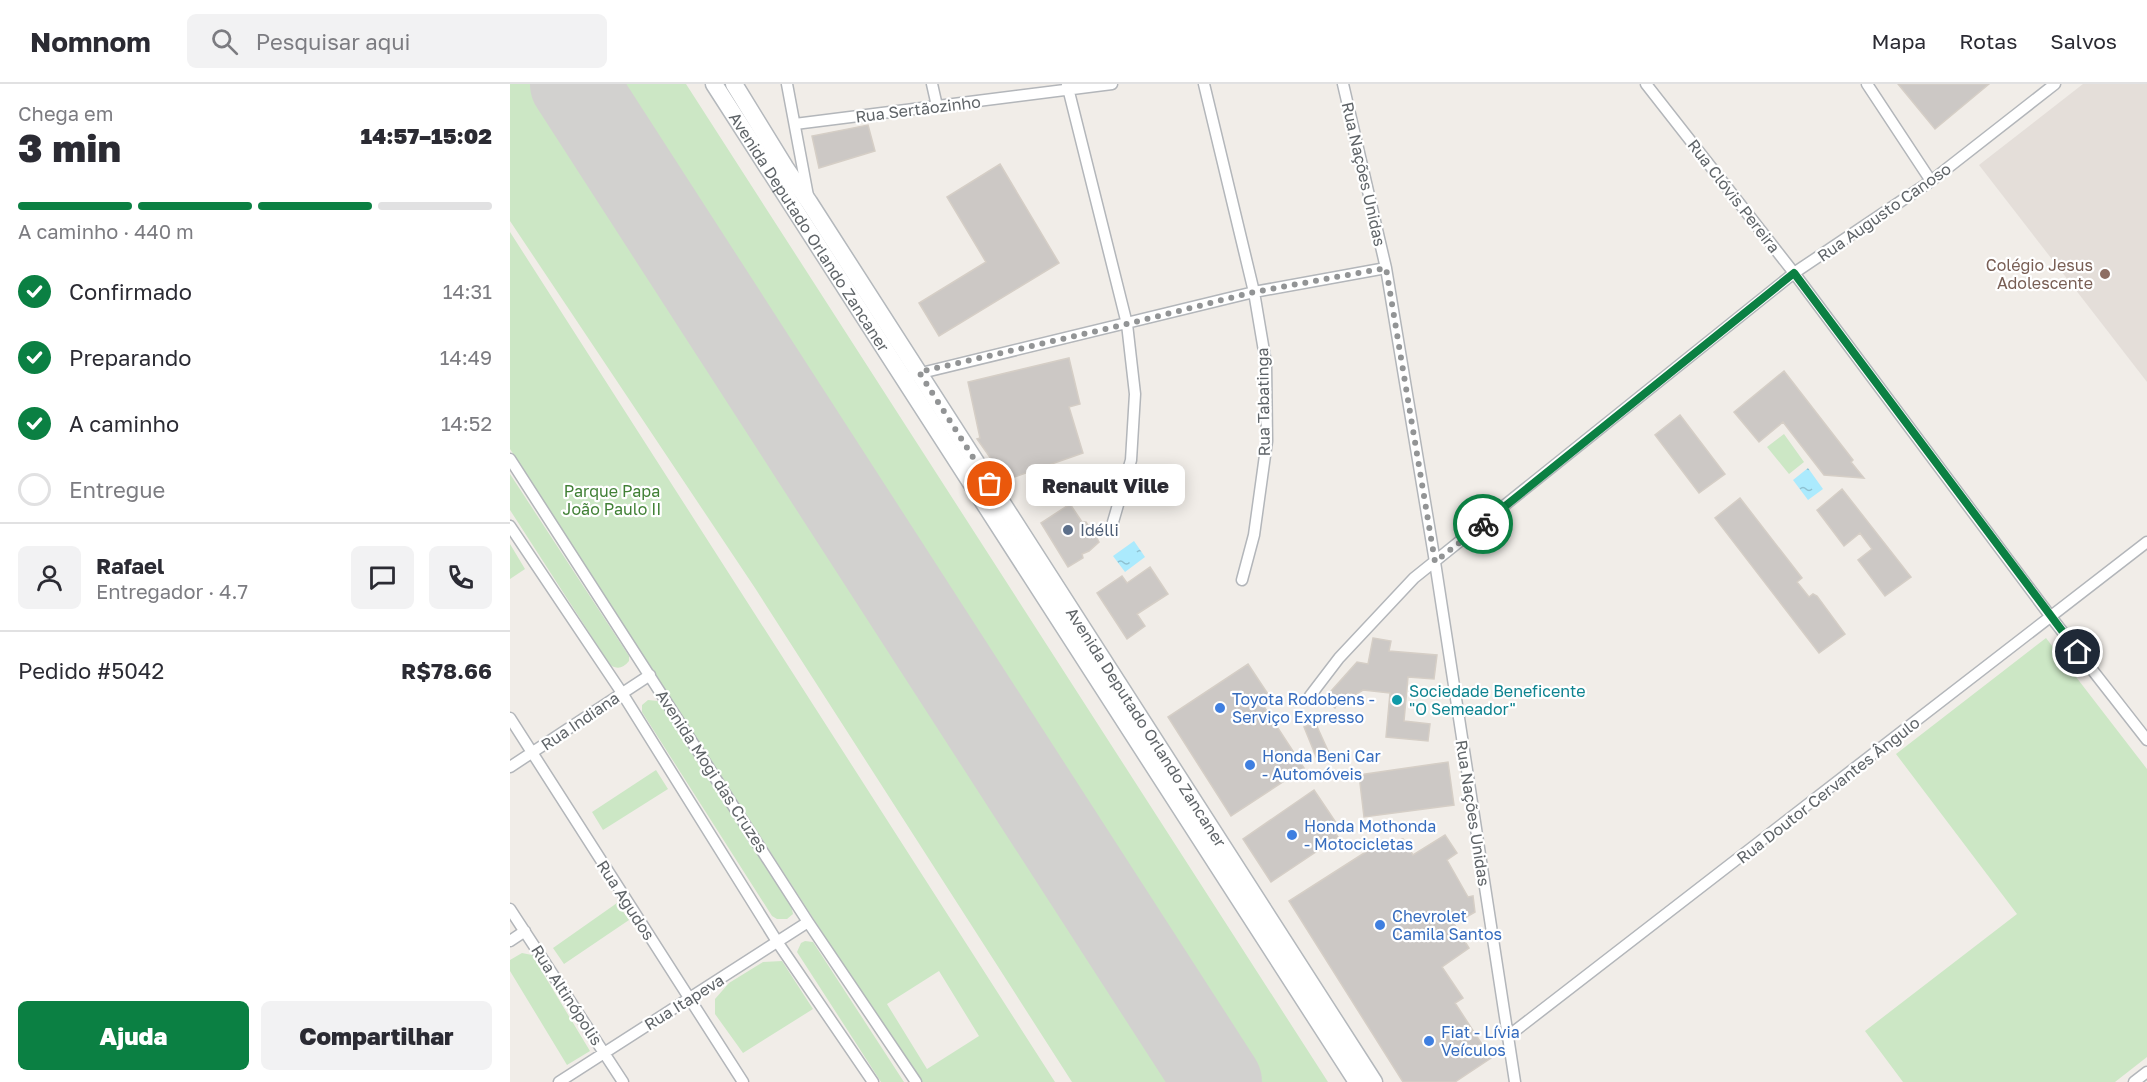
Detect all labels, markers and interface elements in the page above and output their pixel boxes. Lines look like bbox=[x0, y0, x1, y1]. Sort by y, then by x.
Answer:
search box bbox=[187, 14, 607, 68]
text: Nomnom bbox=[30, 25, 151, 58]
icon: search bbox=[208, 25, 241, 58]
text: Pesquisar aqui bbox=[256, 28, 411, 55]
text: Mapa bbox=[1872, 28, 1926, 54]
text: Rotas bbox=[1959, 28, 2017, 54]
text: Salvos bbox=[2050, 28, 2117, 54]
street label: Rua Sertãozinho bbox=[854, 91, 982, 127]
street label: Rua Nações Unidas bbox=[1338, 100, 1390, 248]
text: Chega em bbox=[18, 101, 113, 125]
street label: Avenida Deputado Orlando Zancaner bbox=[725, 108, 894, 355]
text: 14:57–15:02 bbox=[361, 122, 492, 149]
text: 3 min bbox=[18, 124, 121, 171]
street label: Rua Clóvis Pereira bbox=[1683, 135, 1785, 257]
street label: Rua Augusto Canoso bbox=[1813, 158, 1955, 266]
text: A caminho · 440 m bbox=[18, 219, 194, 243]
place label: Colégio Jesus Adolescente bbox=[1986, 255, 2093, 293]
marker: Colégio Jesus Adolescente bbox=[2098, 267, 2112, 281]
icon: check bbox=[18, 275, 51, 308]
text: Confirmado bbox=[69, 278, 192, 305]
text: 14:31 bbox=[443, 279, 492, 303]
icon: check bbox=[18, 341, 51, 374]
text: Preparando bbox=[69, 344, 192, 371]
text: 14:49 bbox=[440, 345, 492, 369]
street label: Rua Tabatinga bbox=[1252, 347, 1274, 457]
icon: check bbox=[18, 407, 51, 440]
text: A caminho bbox=[69, 410, 179, 437]
text: 14:52 bbox=[441, 411, 492, 435]
pin bbox=[964, 458, 1015, 509]
callout: Renault Ville bbox=[1026, 463, 1185, 505]
icon: bag bbox=[973, 467, 1006, 500]
text: Renault Ville bbox=[1042, 473, 1169, 497]
text: Entregue bbox=[69, 476, 165, 503]
park label: Parque Papa João Paulo II bbox=[563, 481, 661, 519]
courier bbox=[1453, 494, 1513, 554]
icon: bike bbox=[1467, 508, 1500, 541]
place label: Idélli bbox=[1080, 520, 1119, 540]
marker: Idélli bbox=[1061, 523, 1075, 537]
button: person bbox=[18, 546, 81, 609]
button: chat bbox=[351, 546, 414, 609]
button: phone bbox=[429, 546, 492, 609]
text: Rafael bbox=[96, 552, 164, 579]
text: Entregador · 4.7 bbox=[96, 579, 248, 603]
street label: Avenida Deputado Orlando Zancaner bbox=[1062, 604, 1231, 851]
pin bbox=[2052, 626, 2103, 677]
icon: home bbox=[2061, 635, 2094, 668]
text: Pedido #5042 bbox=[18, 657, 164, 684]
text: R$78.66 bbox=[401, 657, 492, 684]
place label: Sociedade Beneficente "O Semeador" bbox=[1409, 681, 1586, 719]
street label: Avenida Mogi das Cruzes bbox=[652, 686, 772, 856]
street label: Rua Indiana bbox=[537, 687, 623, 755]
place label: Toyota Rodobens - Serviço Expresso bbox=[1232, 689, 1375, 727]
marker: Sociedade Beneficente "O Semeador" bbox=[1390, 693, 1404, 707]
marker: Toyota Rodobens - Serviço Expresso bbox=[1213, 701, 1227, 715]
street label: Rua Doutor Cervantes Ângulo bbox=[1732, 712, 1924, 868]
street label: Rua Nações Unidas bbox=[1452, 738, 1494, 888]
place label: Honda Beni Car - Automóveis bbox=[1262, 746, 1381, 784]
marker: Honda Beni Car - Automóveis bbox=[1243, 758, 1257, 772]
place label: Honda Mothonda - Motocicletas bbox=[1304, 816, 1436, 854]
marker: Honda Mothonda - Motocicletas bbox=[1285, 828, 1299, 842]
street label: Rua Agudos bbox=[593, 856, 659, 944]
place label: Chevrolet Camila Santos bbox=[1392, 906, 1502, 944]
marker: Chevrolet Camila Santos bbox=[1373, 918, 1387, 932]
street label: Rua Altinópolis bbox=[527, 941, 607, 1049]
street label: Rua Itapeva bbox=[641, 970, 727, 1034]
button: Ajuda bbox=[18, 1001, 249, 1070]
button: Compartilhar bbox=[261, 1001, 492, 1070]
place label: Fiat - Lívia Veículos bbox=[1441, 1022, 1520, 1060]
marker: Fiat - Lívia Veículos bbox=[1422, 1034, 1436, 1048]

